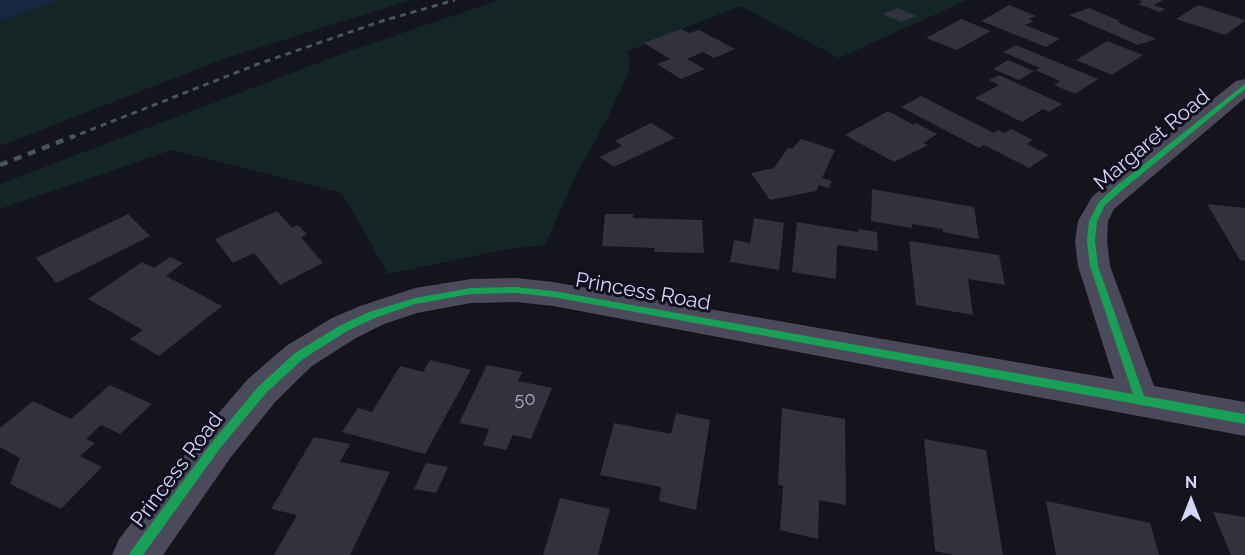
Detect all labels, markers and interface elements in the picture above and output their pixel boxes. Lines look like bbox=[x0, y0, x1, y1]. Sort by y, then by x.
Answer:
street label: Margaret Road bbox=[1089, 84, 1215, 196]
street label: Princess Road bbox=[573, 268, 713, 316]
house number: 50 bbox=[515, 389, 535, 411]
street label: Princess Road bbox=[126, 408, 228, 532]
north arrow bbox=[1161, 471, 1221, 531]
text: N bbox=[1185, 473, 1197, 492]

